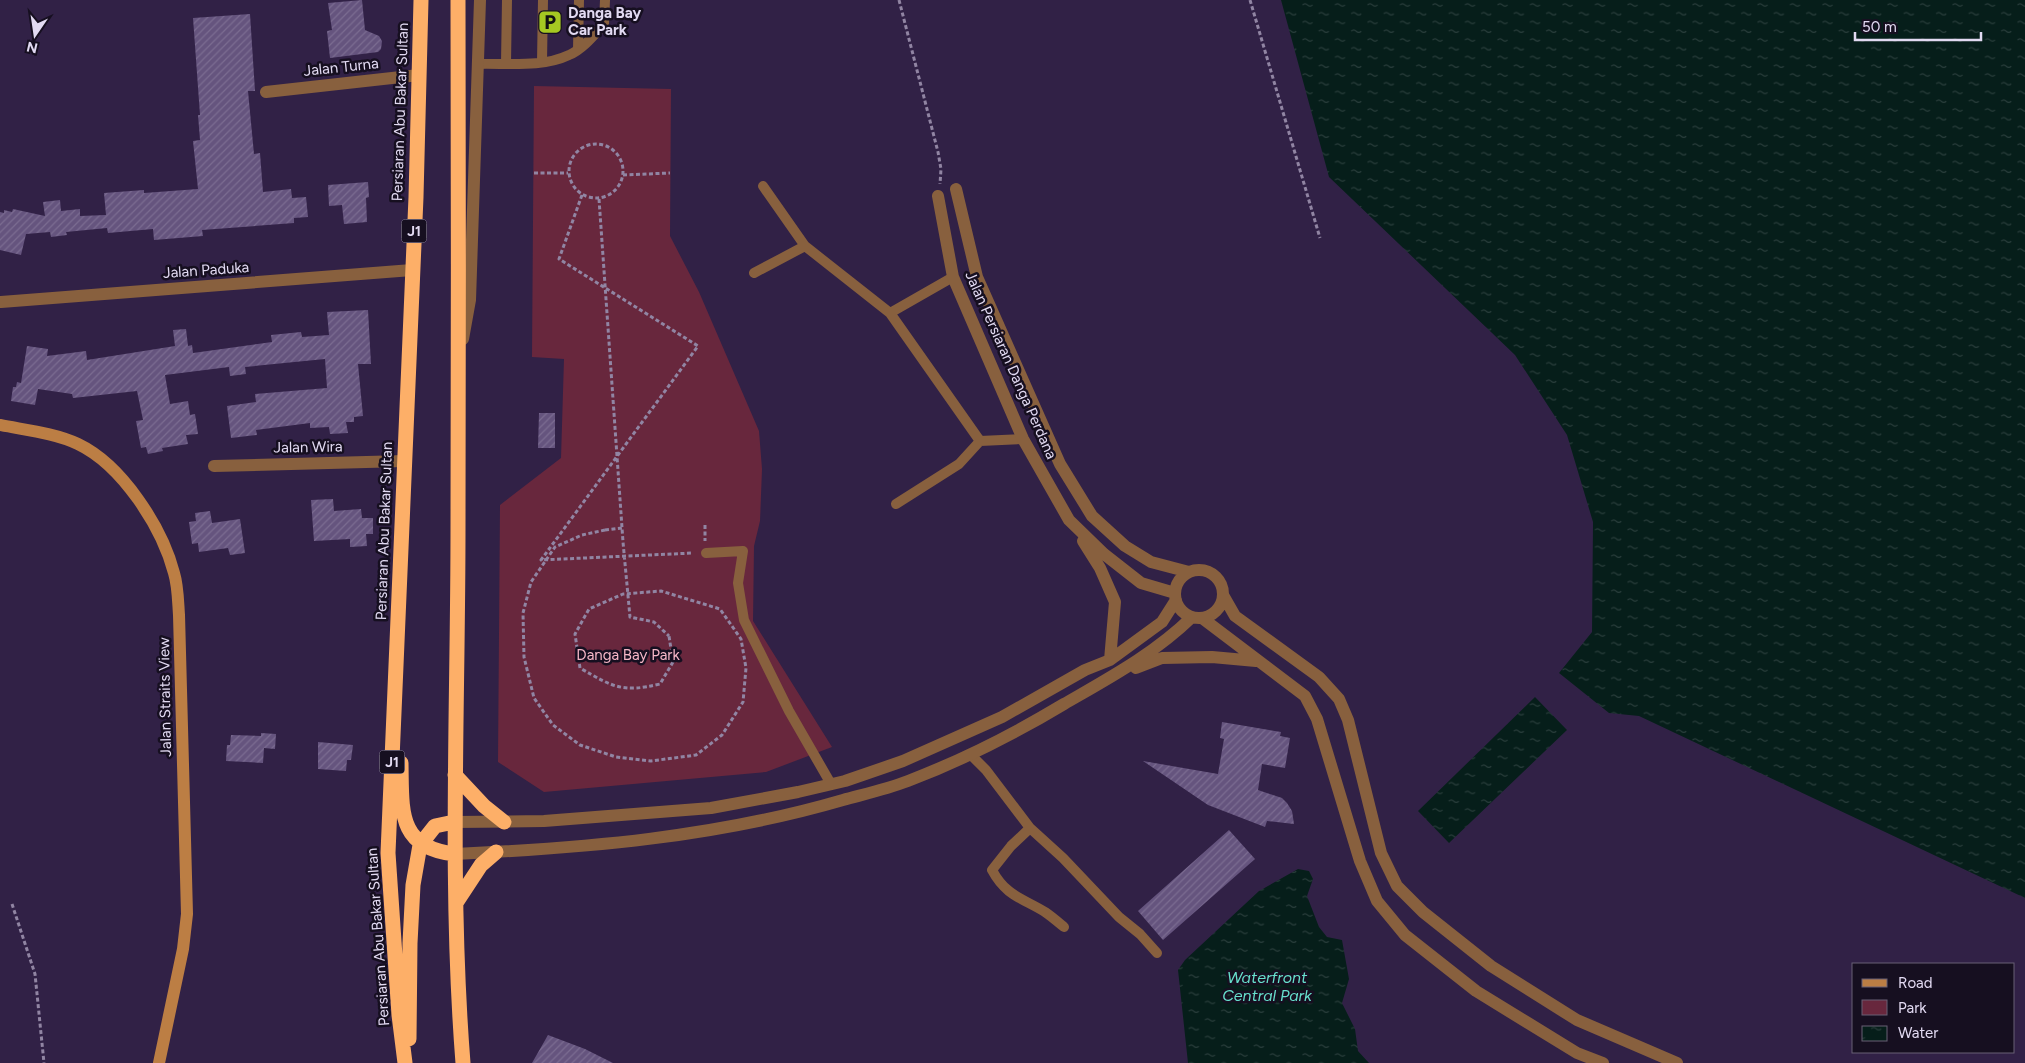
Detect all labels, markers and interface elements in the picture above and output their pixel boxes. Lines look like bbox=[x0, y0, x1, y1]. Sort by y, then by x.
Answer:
place label: Danga Bay Car Park bbox=[568, 4, 642, 39]
parking icon: Danga Bay Car Park bbox=[537, 9, 563, 35]
north arrow bbox=[10, 10, 60, 60]
scale bar bbox=[1855, 10, 1981, 42]
text: 50 m bbox=[1862, 18, 1897, 36]
street label: Persiaran Abu Bakar Sultan bbox=[388, 22, 412, 202]
text: N bbox=[25, 38, 39, 57]
street label: Jalan Turna bbox=[303, 54, 379, 80]
road number: J1 bbox=[402, 220, 426, 242]
street label: Jalan Paduka bbox=[162, 258, 250, 282]
street label: Jalan Persiaran Danga Perdana bbox=[961, 268, 1061, 462]
street label: Jalan Wira bbox=[273, 437, 343, 457]
street label: Persiaran Abu Bakar Sultan bbox=[372, 441, 396, 621]
street label: Jalan Straits View bbox=[155, 637, 175, 757]
park label: Danga Bay Park bbox=[576, 646, 680, 664]
road number: J1 bbox=[380, 750, 404, 774]
street label: Persiaran Abu Bakar Sultan bbox=[363, 847, 393, 1027]
legend bbox=[1852, 963, 2015, 1053]
water label: Waterfront Central Park bbox=[1222, 968, 1313, 1005]
text: Road bbox=[1898, 974, 1933, 992]
text: Park bbox=[1898, 999, 1927, 1017]
text: Water bbox=[1898, 1024, 1938, 1042]

